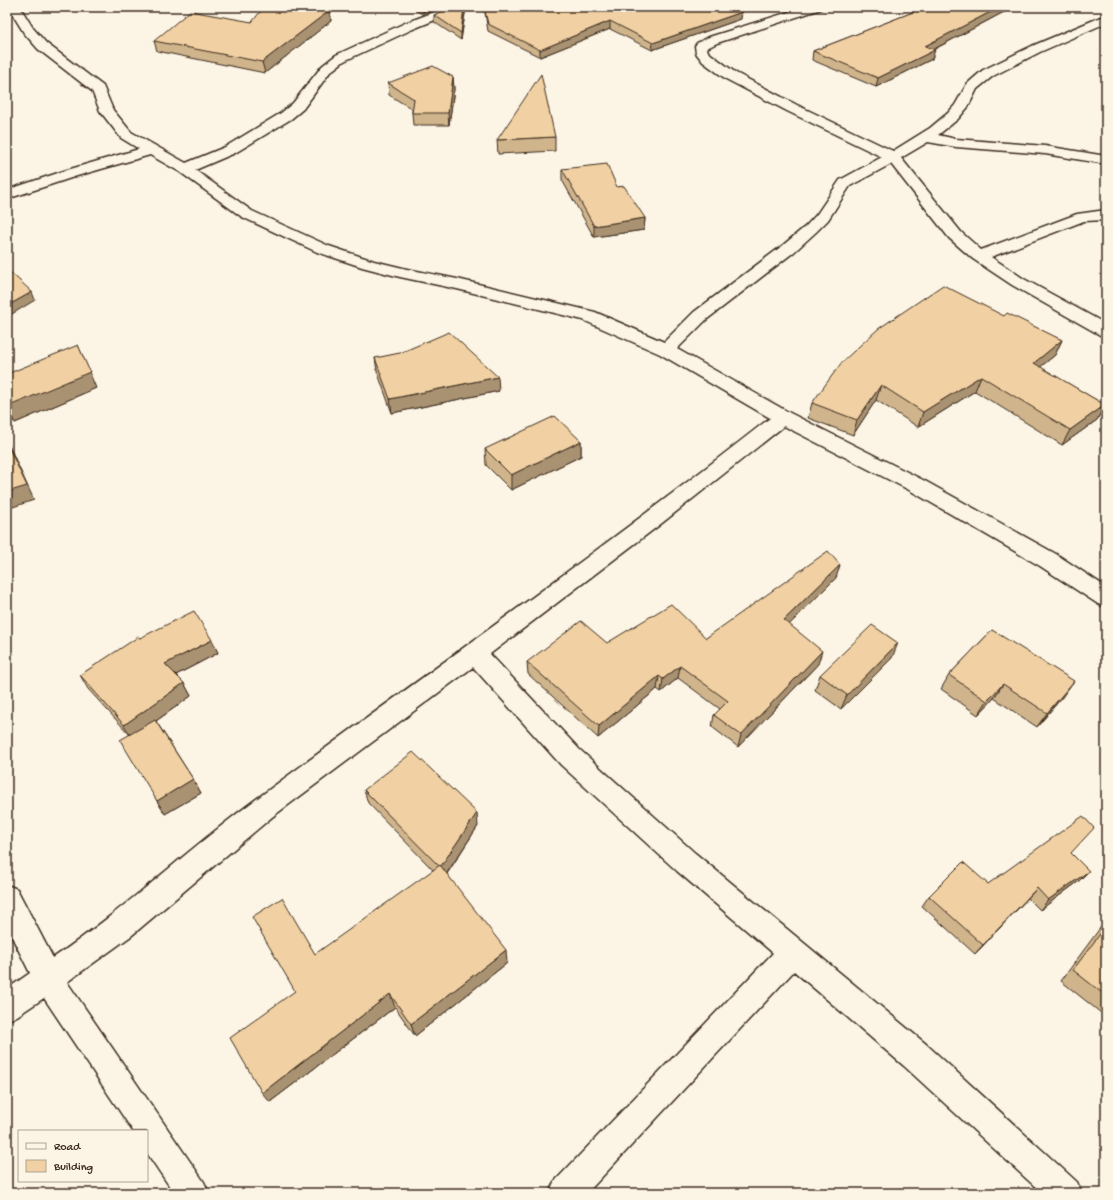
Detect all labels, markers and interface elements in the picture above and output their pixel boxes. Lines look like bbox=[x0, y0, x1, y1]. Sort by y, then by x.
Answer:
legend bbox=[18, 1130, 148, 1182]
text: Road bbox=[54, 1141, 81, 1155]
text: Building bbox=[53, 1161, 93, 1175]

